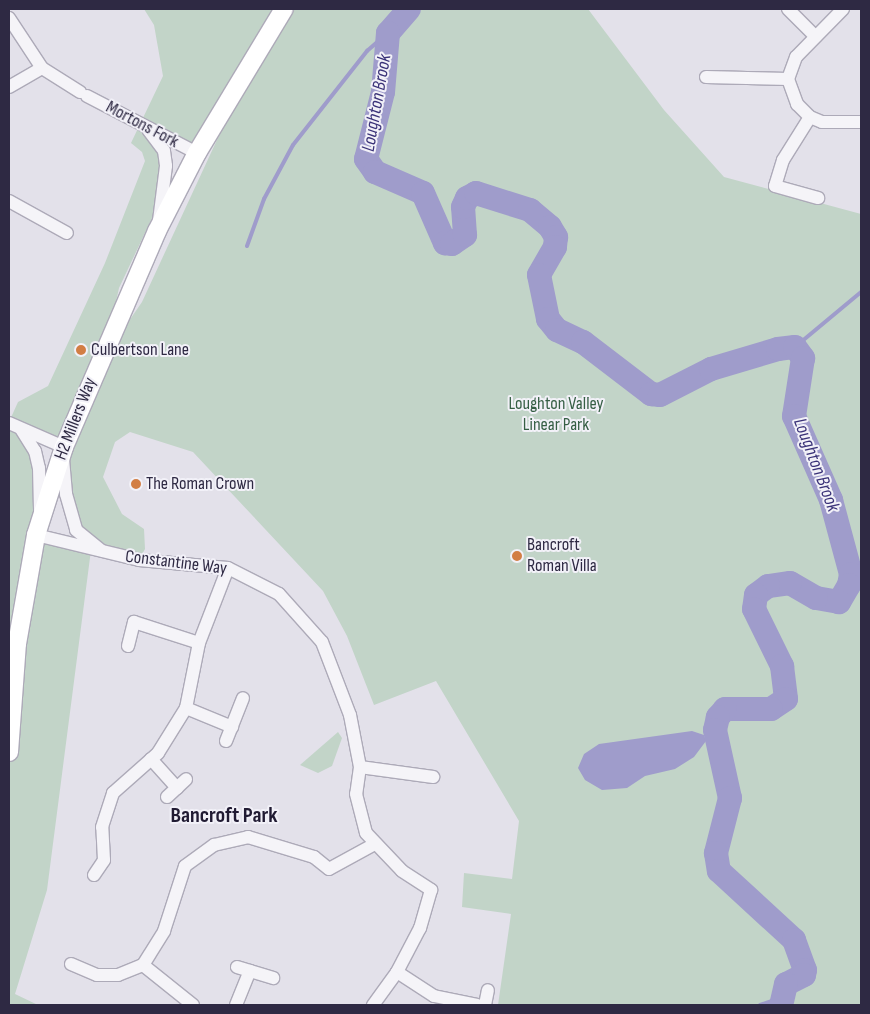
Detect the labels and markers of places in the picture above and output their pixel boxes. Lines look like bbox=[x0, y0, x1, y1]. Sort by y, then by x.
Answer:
place label: Culbertson Lane bbox=[91, 339, 189, 361]
marker: Culbertson Lane bbox=[75, 344, 87, 356]
place label: The Roman Crown bbox=[146, 473, 254, 495]
marker: The Roman Crown bbox=[130, 478, 142, 490]
place label: Bancroft Roman Villa bbox=[527, 535, 597, 578]
marker: Bancroft Roman Villa bbox=[511, 550, 523, 562]

